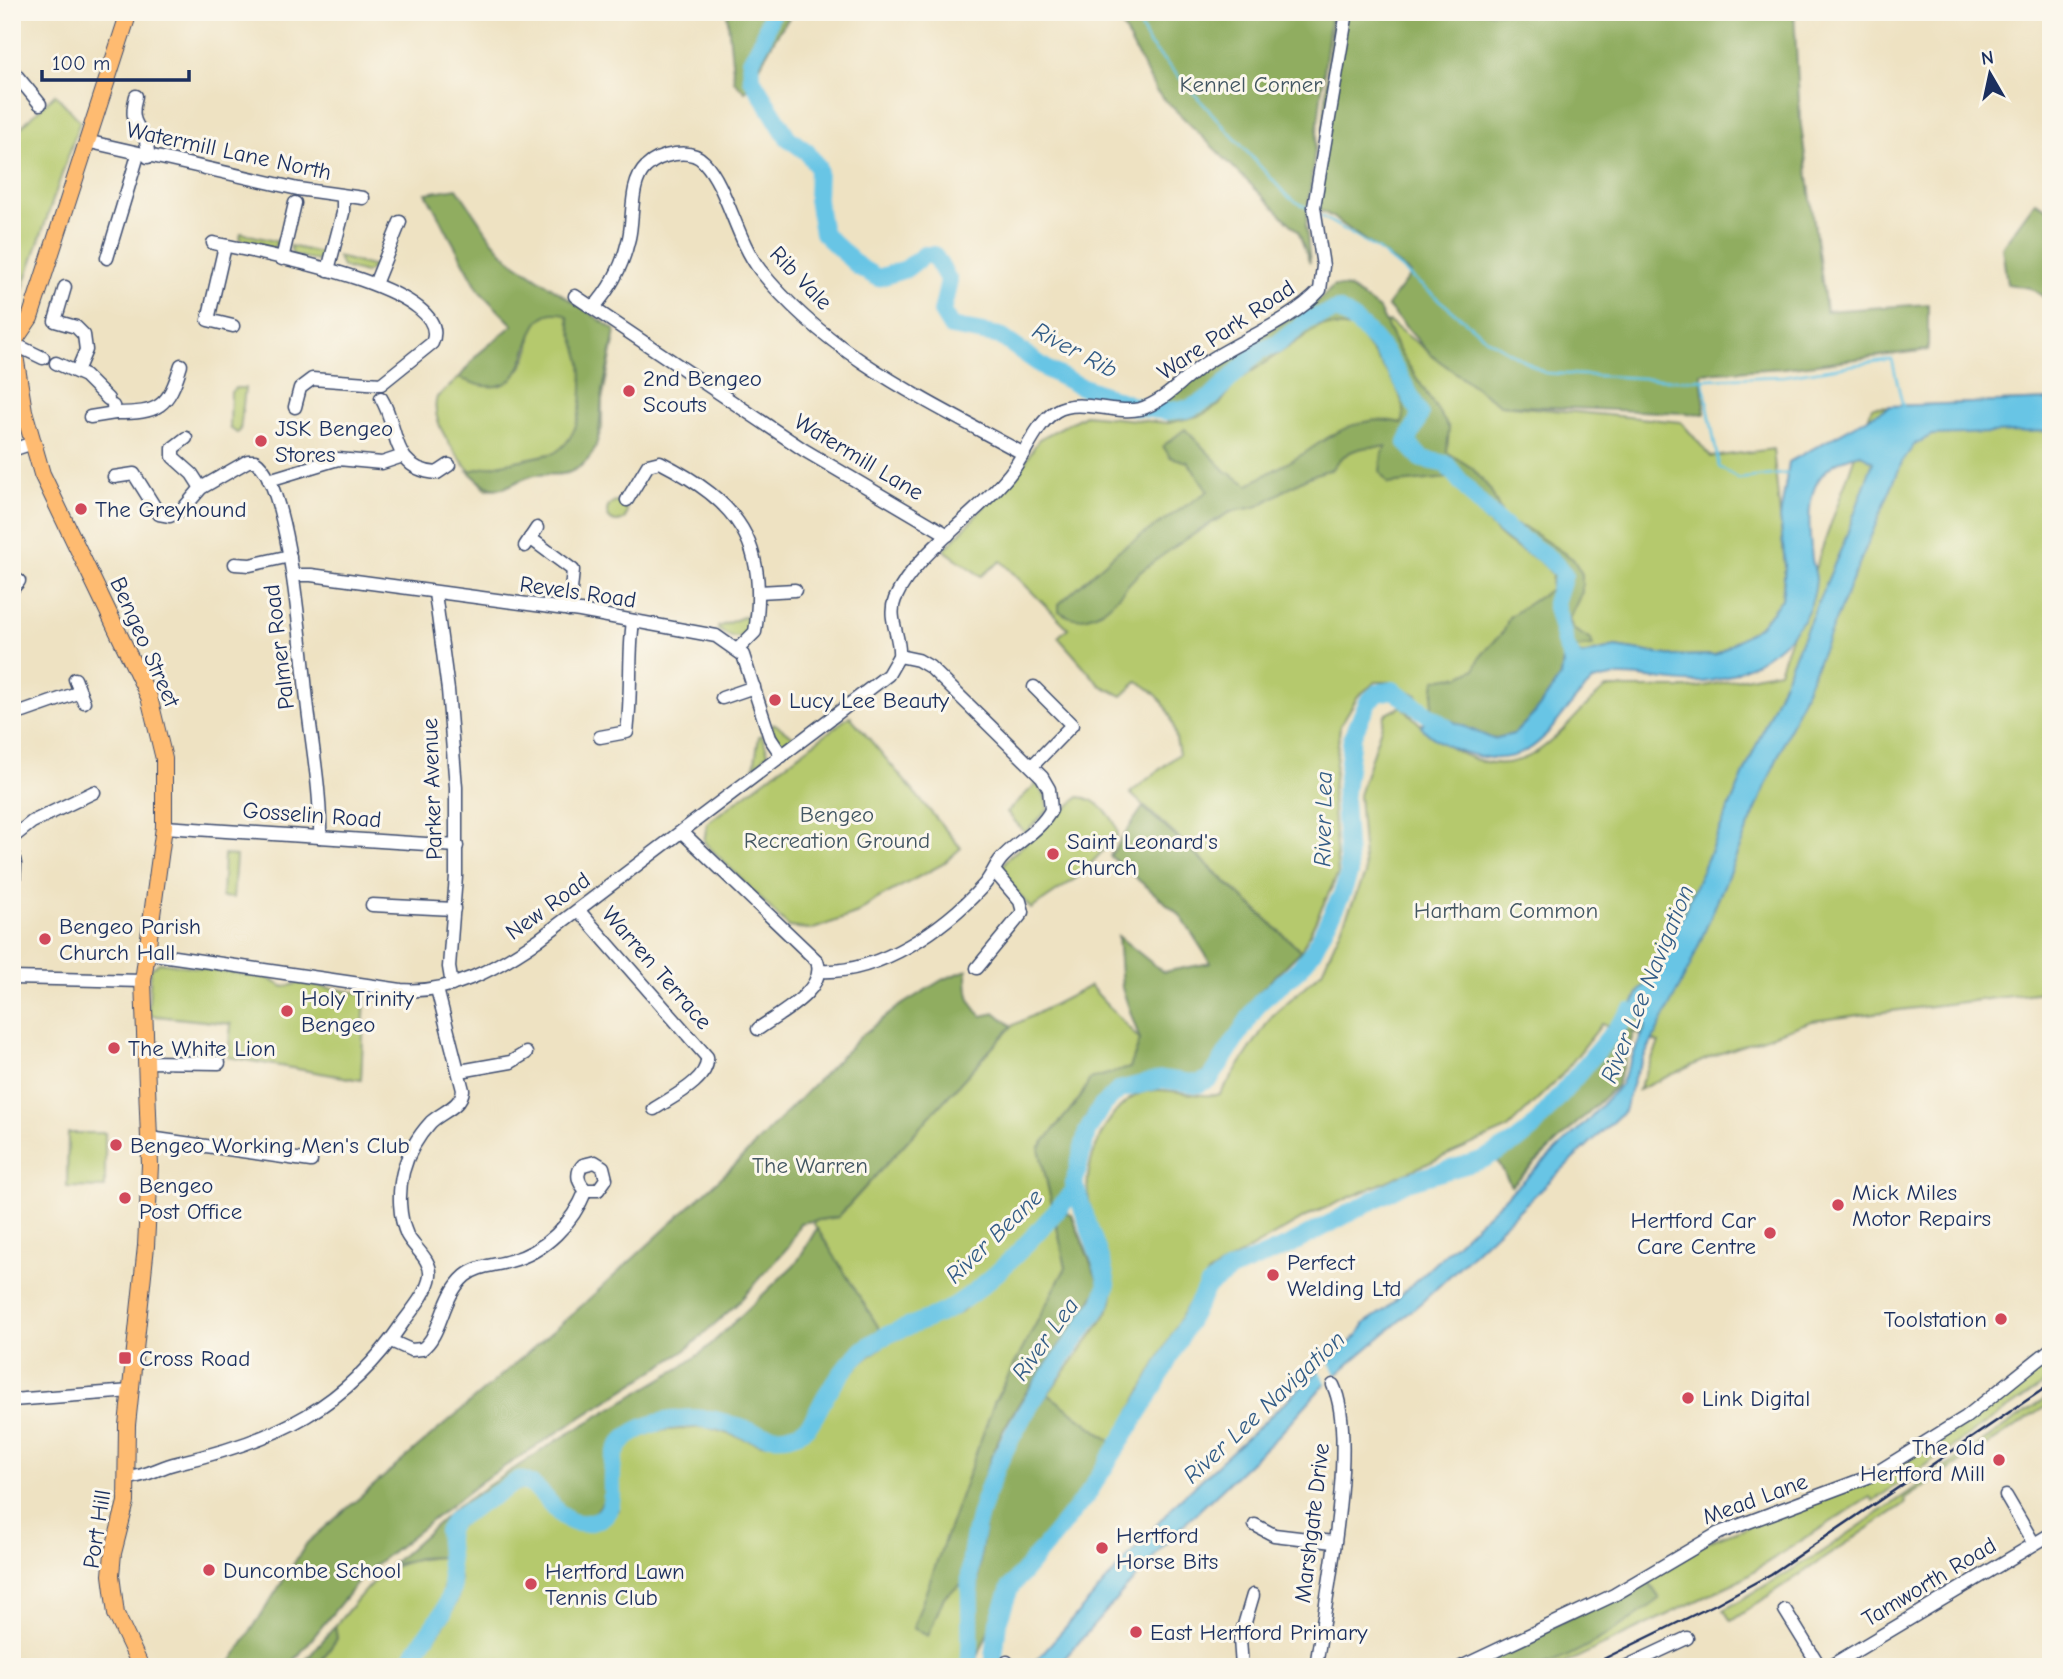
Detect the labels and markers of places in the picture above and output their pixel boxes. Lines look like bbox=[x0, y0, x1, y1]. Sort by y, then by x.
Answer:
place label: 2nd Bengeo Scouts bbox=[643, 365, 762, 418]
marker: 2nd Bengeo Scouts bbox=[621, 383, 637, 399]
place label: JSK Bengeo Stores bbox=[275, 415, 393, 468]
marker: JSK Bengeo Stores bbox=[253, 433, 269, 449]
place label: The Greyhound bbox=[95, 496, 247, 523]
marker: The Greyhound bbox=[73, 501, 89, 517]
place label: Lucy Lee Beauty bbox=[789, 687, 950, 714]
marker: Lucy Lee Beauty bbox=[767, 692, 783, 708]
place label: Saint Leonard's Church bbox=[1067, 828, 1218, 881]
marker: Saint Leonard's Church bbox=[1045, 846, 1061, 862]
place label: Bengeo Parish Church Hall bbox=[59, 913, 201, 966]
marker: Bengeo Parish Church Hall bbox=[37, 931, 53, 947]
place label: Holy Trinity Bengeo bbox=[301, 985, 415, 1038]
marker: Holy Trinity Bengeo bbox=[279, 1003, 295, 1019]
place label: The White Lion bbox=[128, 1035, 276, 1062]
marker: The White Lion bbox=[106, 1040, 122, 1056]
place label: Bengeo Working Men's Club bbox=[130, 1132, 410, 1159]
marker: Bengeo Working Men's Club bbox=[108, 1137, 124, 1153]
place label: Bengeo Post Office bbox=[139, 1172, 242, 1225]
place label: Mick Miles Motor Repairs bbox=[1852, 1179, 1991, 1232]
marker: Bengeo Post Office bbox=[117, 1190, 133, 1206]
marker: Mick Miles Motor Repairs bbox=[1830, 1197, 1846, 1213]
place label: Hertford Car Care Centre bbox=[1631, 1207, 1757, 1260]
marker: Hertford Car Care Centre bbox=[1762, 1225, 1778, 1241]
place label: Perfect Welding Ltd bbox=[1287, 1249, 1402, 1302]
marker: Perfect Welding Ltd bbox=[1265, 1267, 1281, 1283]
place label: Toolstation bbox=[1884, 1306, 1987, 1333]
marker: Toolstation bbox=[1993, 1311, 2009, 1327]
place label: Cross Road bbox=[139, 1345, 250, 1372]
marker: Cross Road bbox=[117, 1350, 133, 1366]
place label: Link Digital bbox=[1702, 1385, 1810, 1412]
marker: Link Digital bbox=[1680, 1390, 1696, 1406]
place label: The old Hertford Mill bbox=[1860, 1434, 1985, 1487]
marker: The old Hertford Mill bbox=[1991, 1452, 2007, 1468]
place label: Hertford Horse Bits bbox=[1116, 1522, 1218, 1575]
marker: Hertford Horse Bits bbox=[1094, 1540, 1110, 1556]
place label: Duncombe School bbox=[223, 1557, 401, 1584]
place label: Hertford Lawn Tennis Club bbox=[545, 1558, 685, 1611]
marker: Duncombe School bbox=[201, 1562, 217, 1578]
marker: Hertford Lawn Tennis Club bbox=[523, 1576, 539, 1592]
place label: East Hertford Primary bbox=[1150, 1619, 1368, 1646]
marker: East Hertford Primary bbox=[1128, 1624, 1144, 1640]

